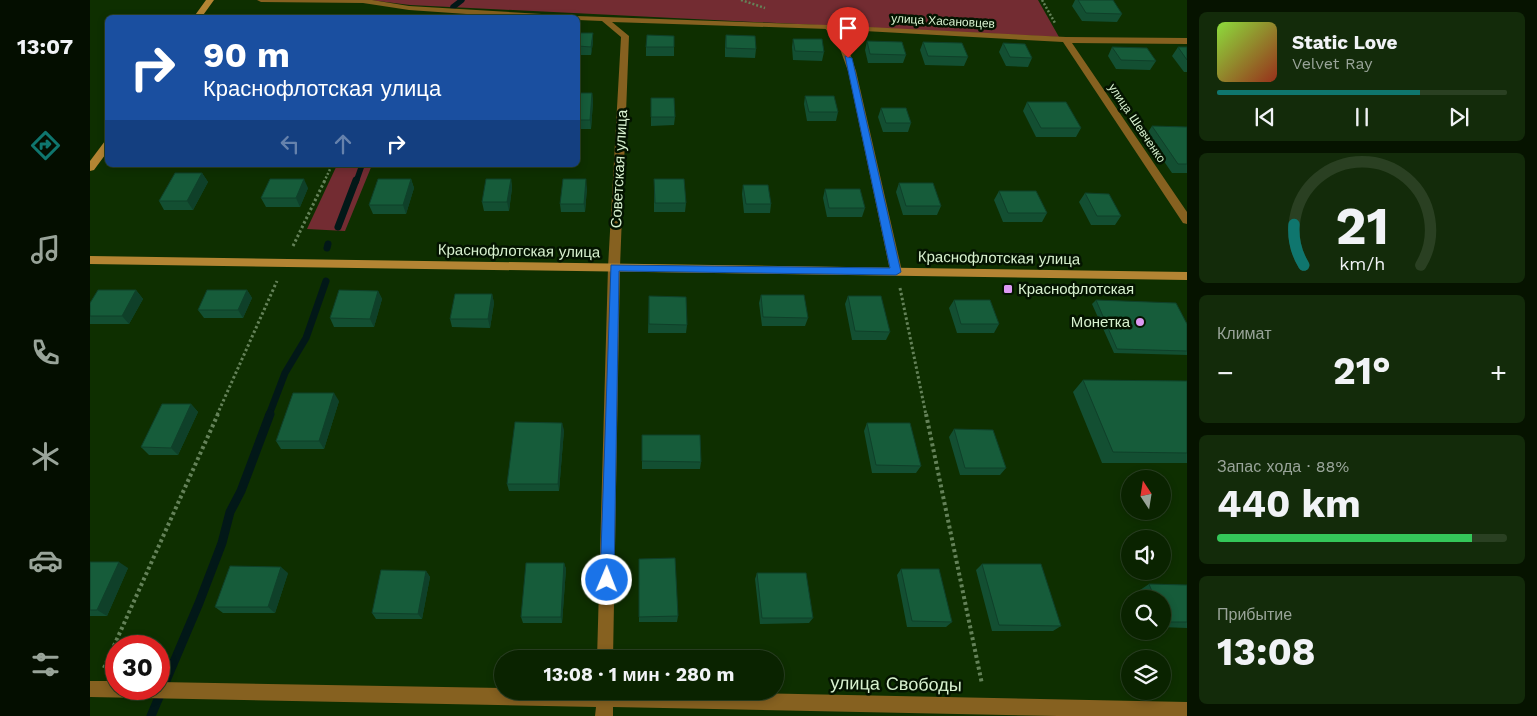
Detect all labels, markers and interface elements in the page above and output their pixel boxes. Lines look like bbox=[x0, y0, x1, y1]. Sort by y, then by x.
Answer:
pin bbox=[827, 7, 869, 58]
street label: улица Хасановцев bbox=[891, 11, 995, 31]
icon: arrive bbox=[834, 14, 862, 42]
text: Static Love bbox=[1292, 31, 1397, 54]
text: 13:07 bbox=[17, 34, 73, 59]
text: 90 m bbox=[203, 34, 290, 76]
icon: right bbox=[120, 35, 185, 100]
text: Velvet Ray bbox=[1292, 54, 1372, 73]
text: Краснофлотская улица bbox=[203, 76, 441, 101]
street label: улица Шевченко bbox=[1105, 81, 1169, 165]
icon: previous bbox=[1251, 103, 1279, 131]
icon: pause bbox=[1348, 103, 1376, 131]
icon: next bbox=[1445, 103, 1473, 131]
street label: Советская улица bbox=[607, 109, 631, 229]
icon: directions bbox=[28, 128, 63, 163]
icon: left bbox=[276, 130, 304, 158]
icon: ahead bbox=[329, 130, 357, 158]
icon: right bbox=[382, 130, 410, 158]
text: 21 bbox=[1335, 196, 1389, 257]
icon: music bbox=[28, 232, 63, 267]
street label: Краснофлотская улица bbox=[438, 241, 601, 261]
street label: Краснофлотская улица bbox=[918, 248, 1081, 268]
text: km/h bbox=[1339, 253, 1385, 274]
place label: Краснофлотская bbox=[1018, 280, 1134, 298]
marker: Краснофлотская bbox=[1002, 283, 1014, 295]
place label: Монетка bbox=[1071, 313, 1131, 331]
marker: Монетка bbox=[1134, 316, 1146, 328]
text: Климат bbox=[1217, 324, 1271, 343]
icon: phone bbox=[28, 335, 63, 370]
text: 21° bbox=[1333, 349, 1391, 393]
text: − bbox=[1217, 356, 1234, 389]
text: + bbox=[1490, 356, 1507, 389]
icon: climate bbox=[28, 439, 63, 474]
text: Запас хода · 88% bbox=[1217, 457, 1349, 476]
north arrow bbox=[1121, 470, 1171, 520]
map controls bbox=[1121, 470, 1171, 700]
text: 440 km bbox=[1217, 482, 1361, 526]
button: sound bbox=[1121, 530, 1171, 580]
icon: car bbox=[28, 543, 63, 578]
position arrow bbox=[580, 553, 632, 605]
button: search bbox=[1121, 590, 1171, 640]
text: Прибытие bbox=[1217, 605, 1292, 624]
text: 13:08 bbox=[1217, 630, 1316, 674]
speed limit sign: 30 bbox=[105, 635, 170, 700]
icon: filters bbox=[28, 647, 63, 682]
button: layers bbox=[1121, 650, 1171, 700]
text: 13:08 · 1 мин · 280 m bbox=[544, 663, 734, 686]
street label: улица Свободы bbox=[830, 672, 962, 695]

